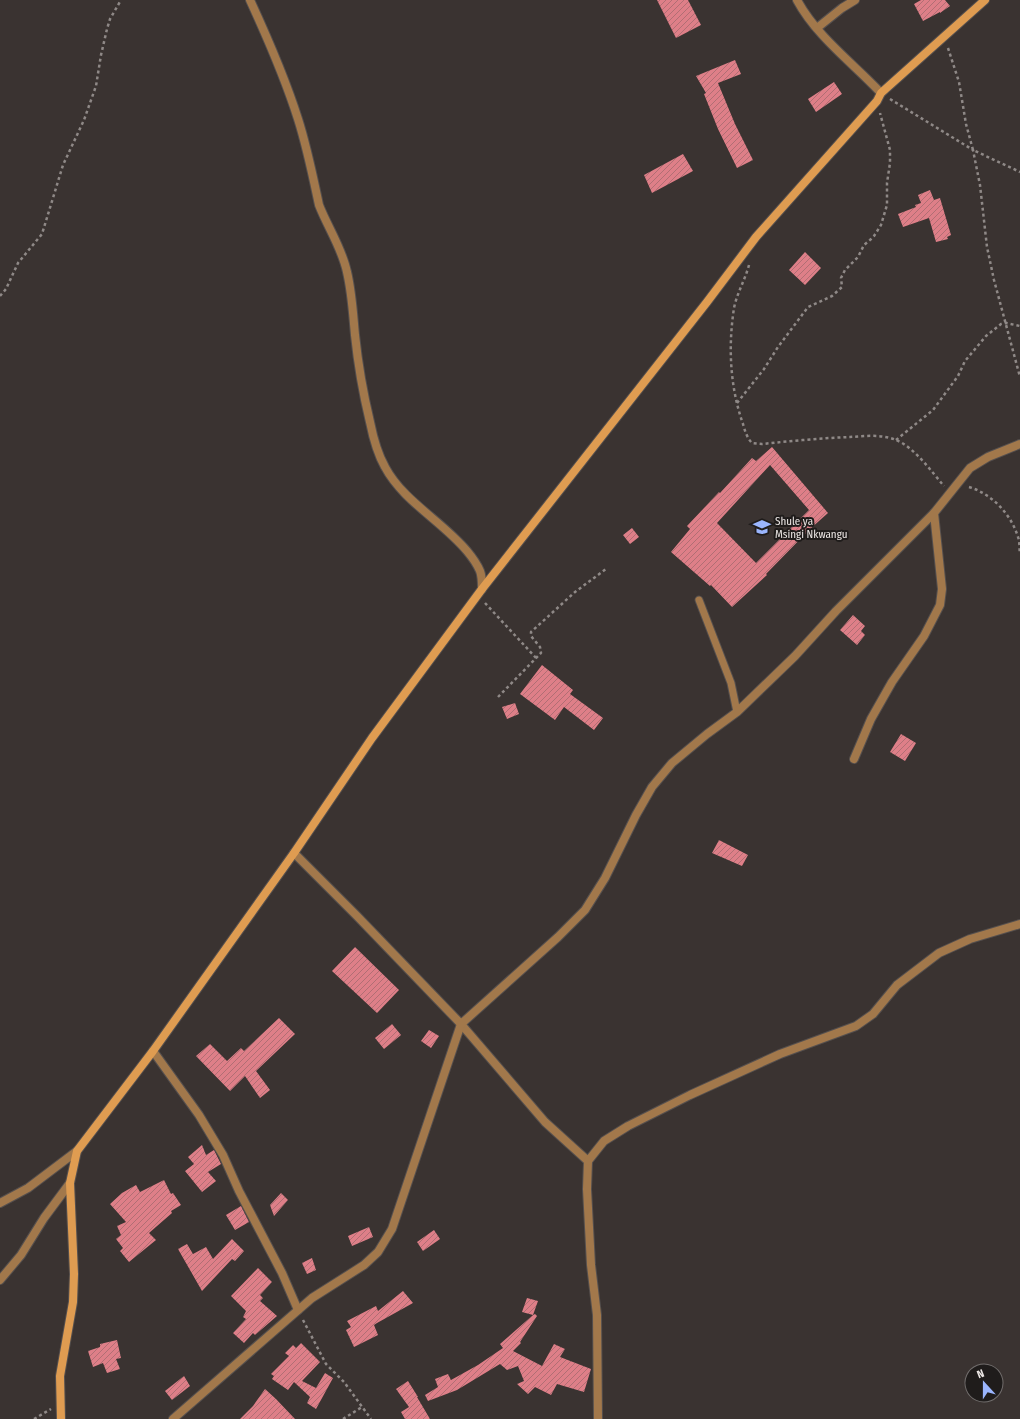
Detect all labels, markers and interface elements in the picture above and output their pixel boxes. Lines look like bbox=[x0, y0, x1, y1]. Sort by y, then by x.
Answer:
place label: Shule ya Msingi Nkwangu bbox=[775, 515, 847, 541]
school or university icon: Shule ya Msingi Nkwangu bbox=[752, 517, 772, 537]
north arrow bbox=[964, 1363, 1004, 1403]
text: N bbox=[975, 1367, 986, 1381]

